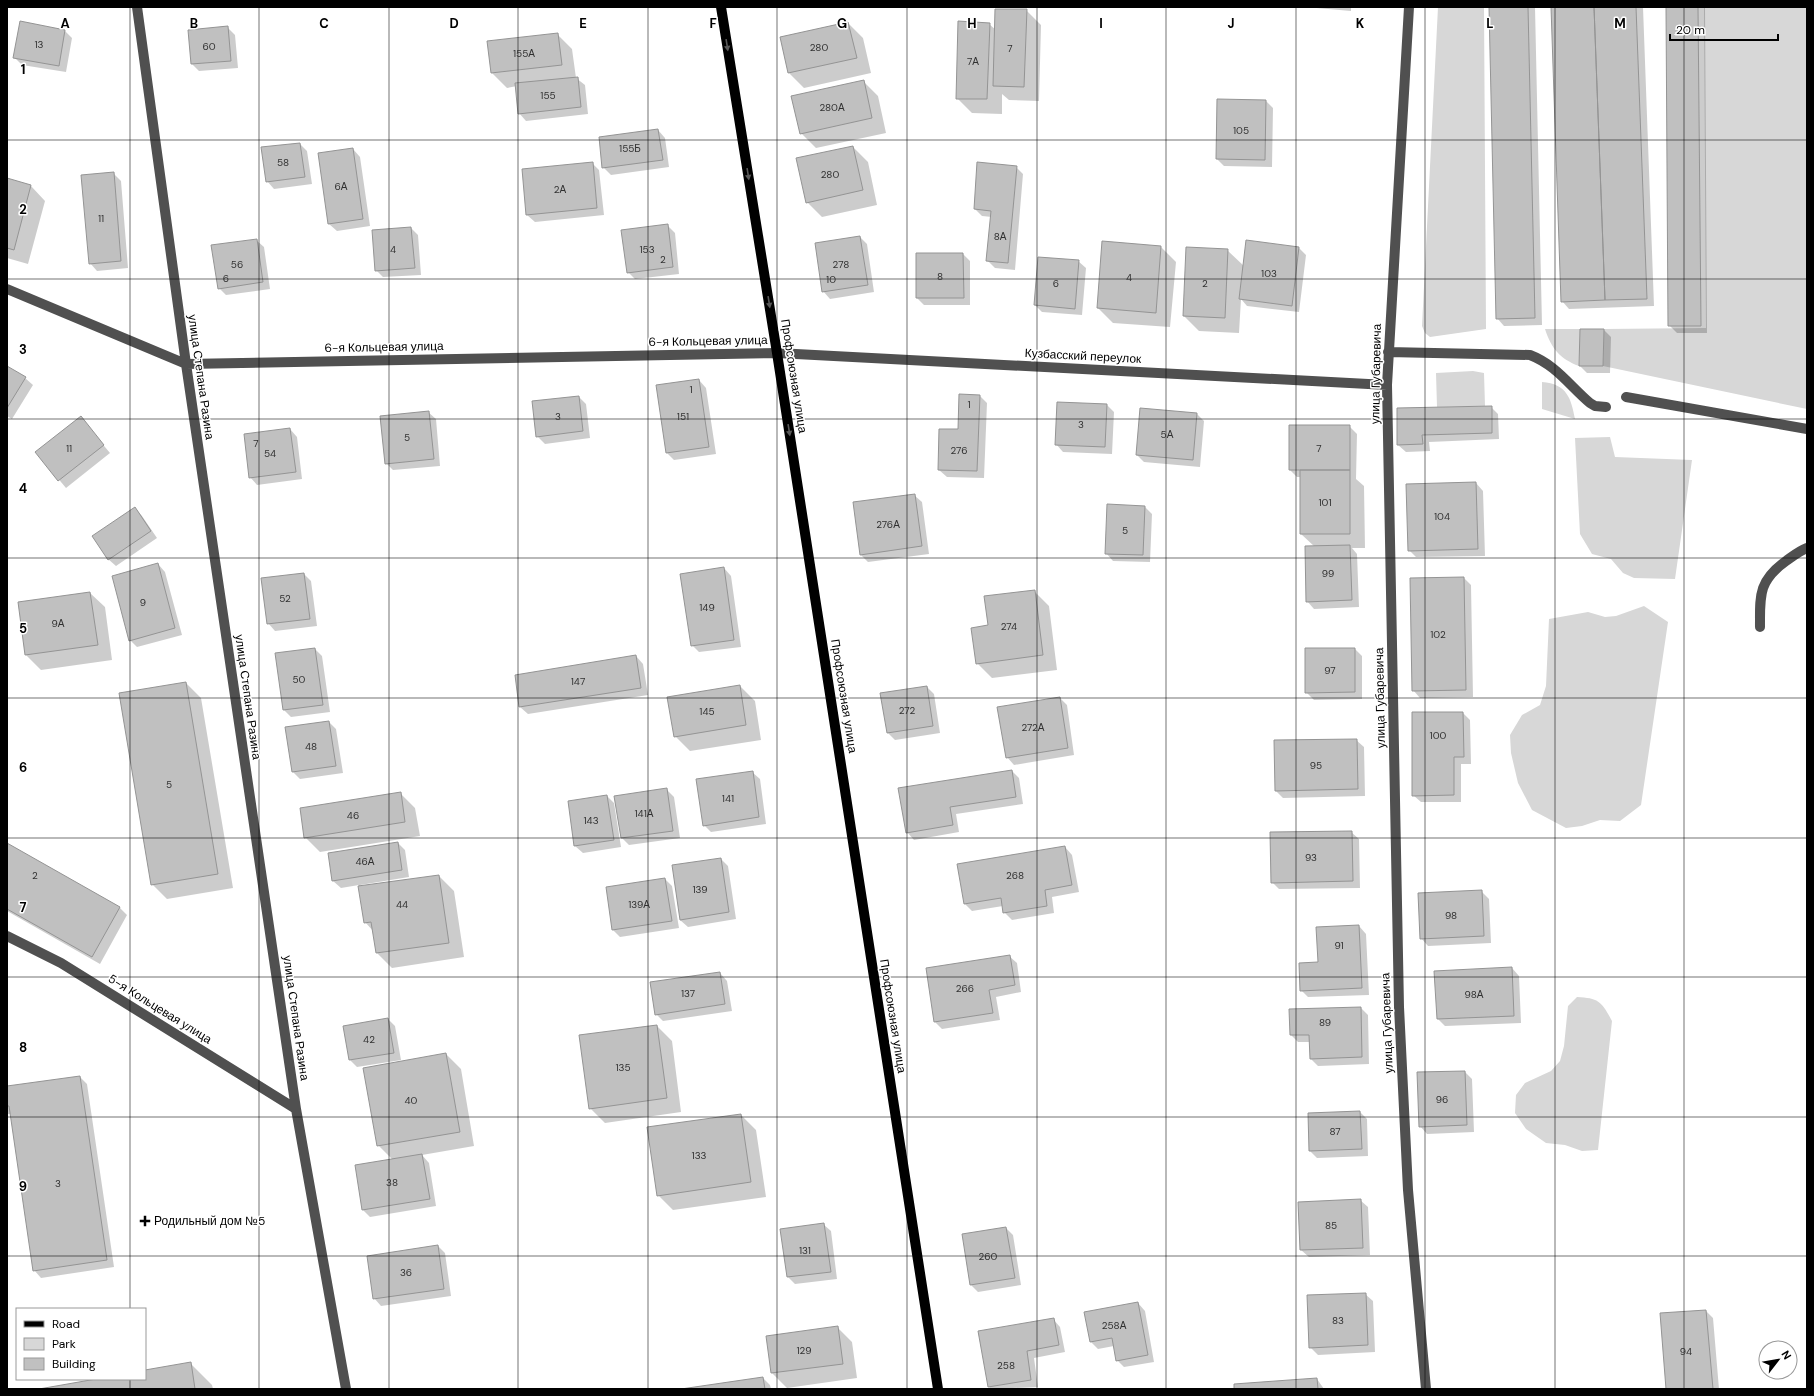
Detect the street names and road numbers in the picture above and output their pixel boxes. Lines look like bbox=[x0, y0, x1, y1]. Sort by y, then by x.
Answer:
street label: улица Степана Разина bbox=[184, 313, 218, 441]
street label: Профсоюзная улица bbox=[777, 318, 811, 434]
street label: улица Губаревича bbox=[1367, 323, 1385, 424]
street label: 6-я Кольцевая улица bbox=[648, 332, 768, 350]
street label: 6-я Кольцевая улица bbox=[324, 338, 444, 356]
street label: Кузбасский переулок bbox=[1024, 345, 1142, 367]
street label: улица Степана Разина bbox=[231, 633, 265, 761]
street label: Профсоюзная улица bbox=[827, 638, 861, 754]
street label: улица Губаревича bbox=[1371, 647, 1389, 748]
street label: улица Степана Разина bbox=[279, 954, 313, 1082]
street label: Профсоюзная улица bbox=[876, 958, 910, 1074]
street label: 5-я Кольцевая улица bbox=[105, 971, 215, 1048]
street label: улица Губаревича bbox=[1377, 972, 1397, 1074]

